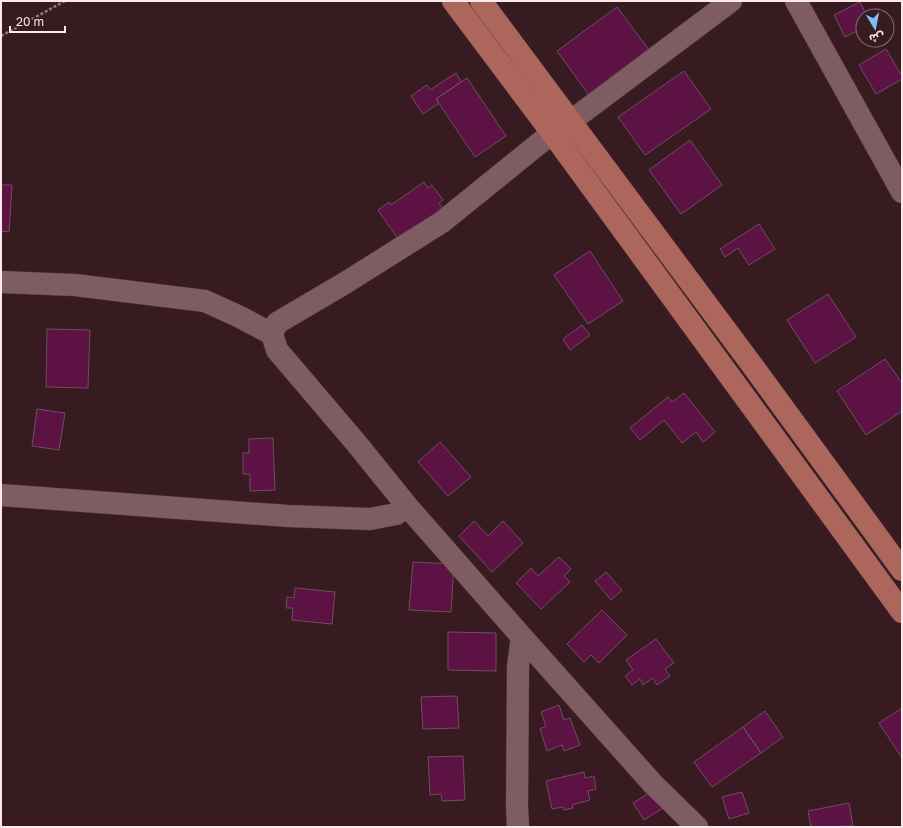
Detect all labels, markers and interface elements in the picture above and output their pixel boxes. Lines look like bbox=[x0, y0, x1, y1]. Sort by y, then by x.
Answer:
scale bar bbox=[10, 8, 65, 34]
north arrow bbox=[855, 8, 895, 48]
text: 20 m bbox=[16, 14, 44, 29]
text: ش bbox=[868, 30, 885, 46]

